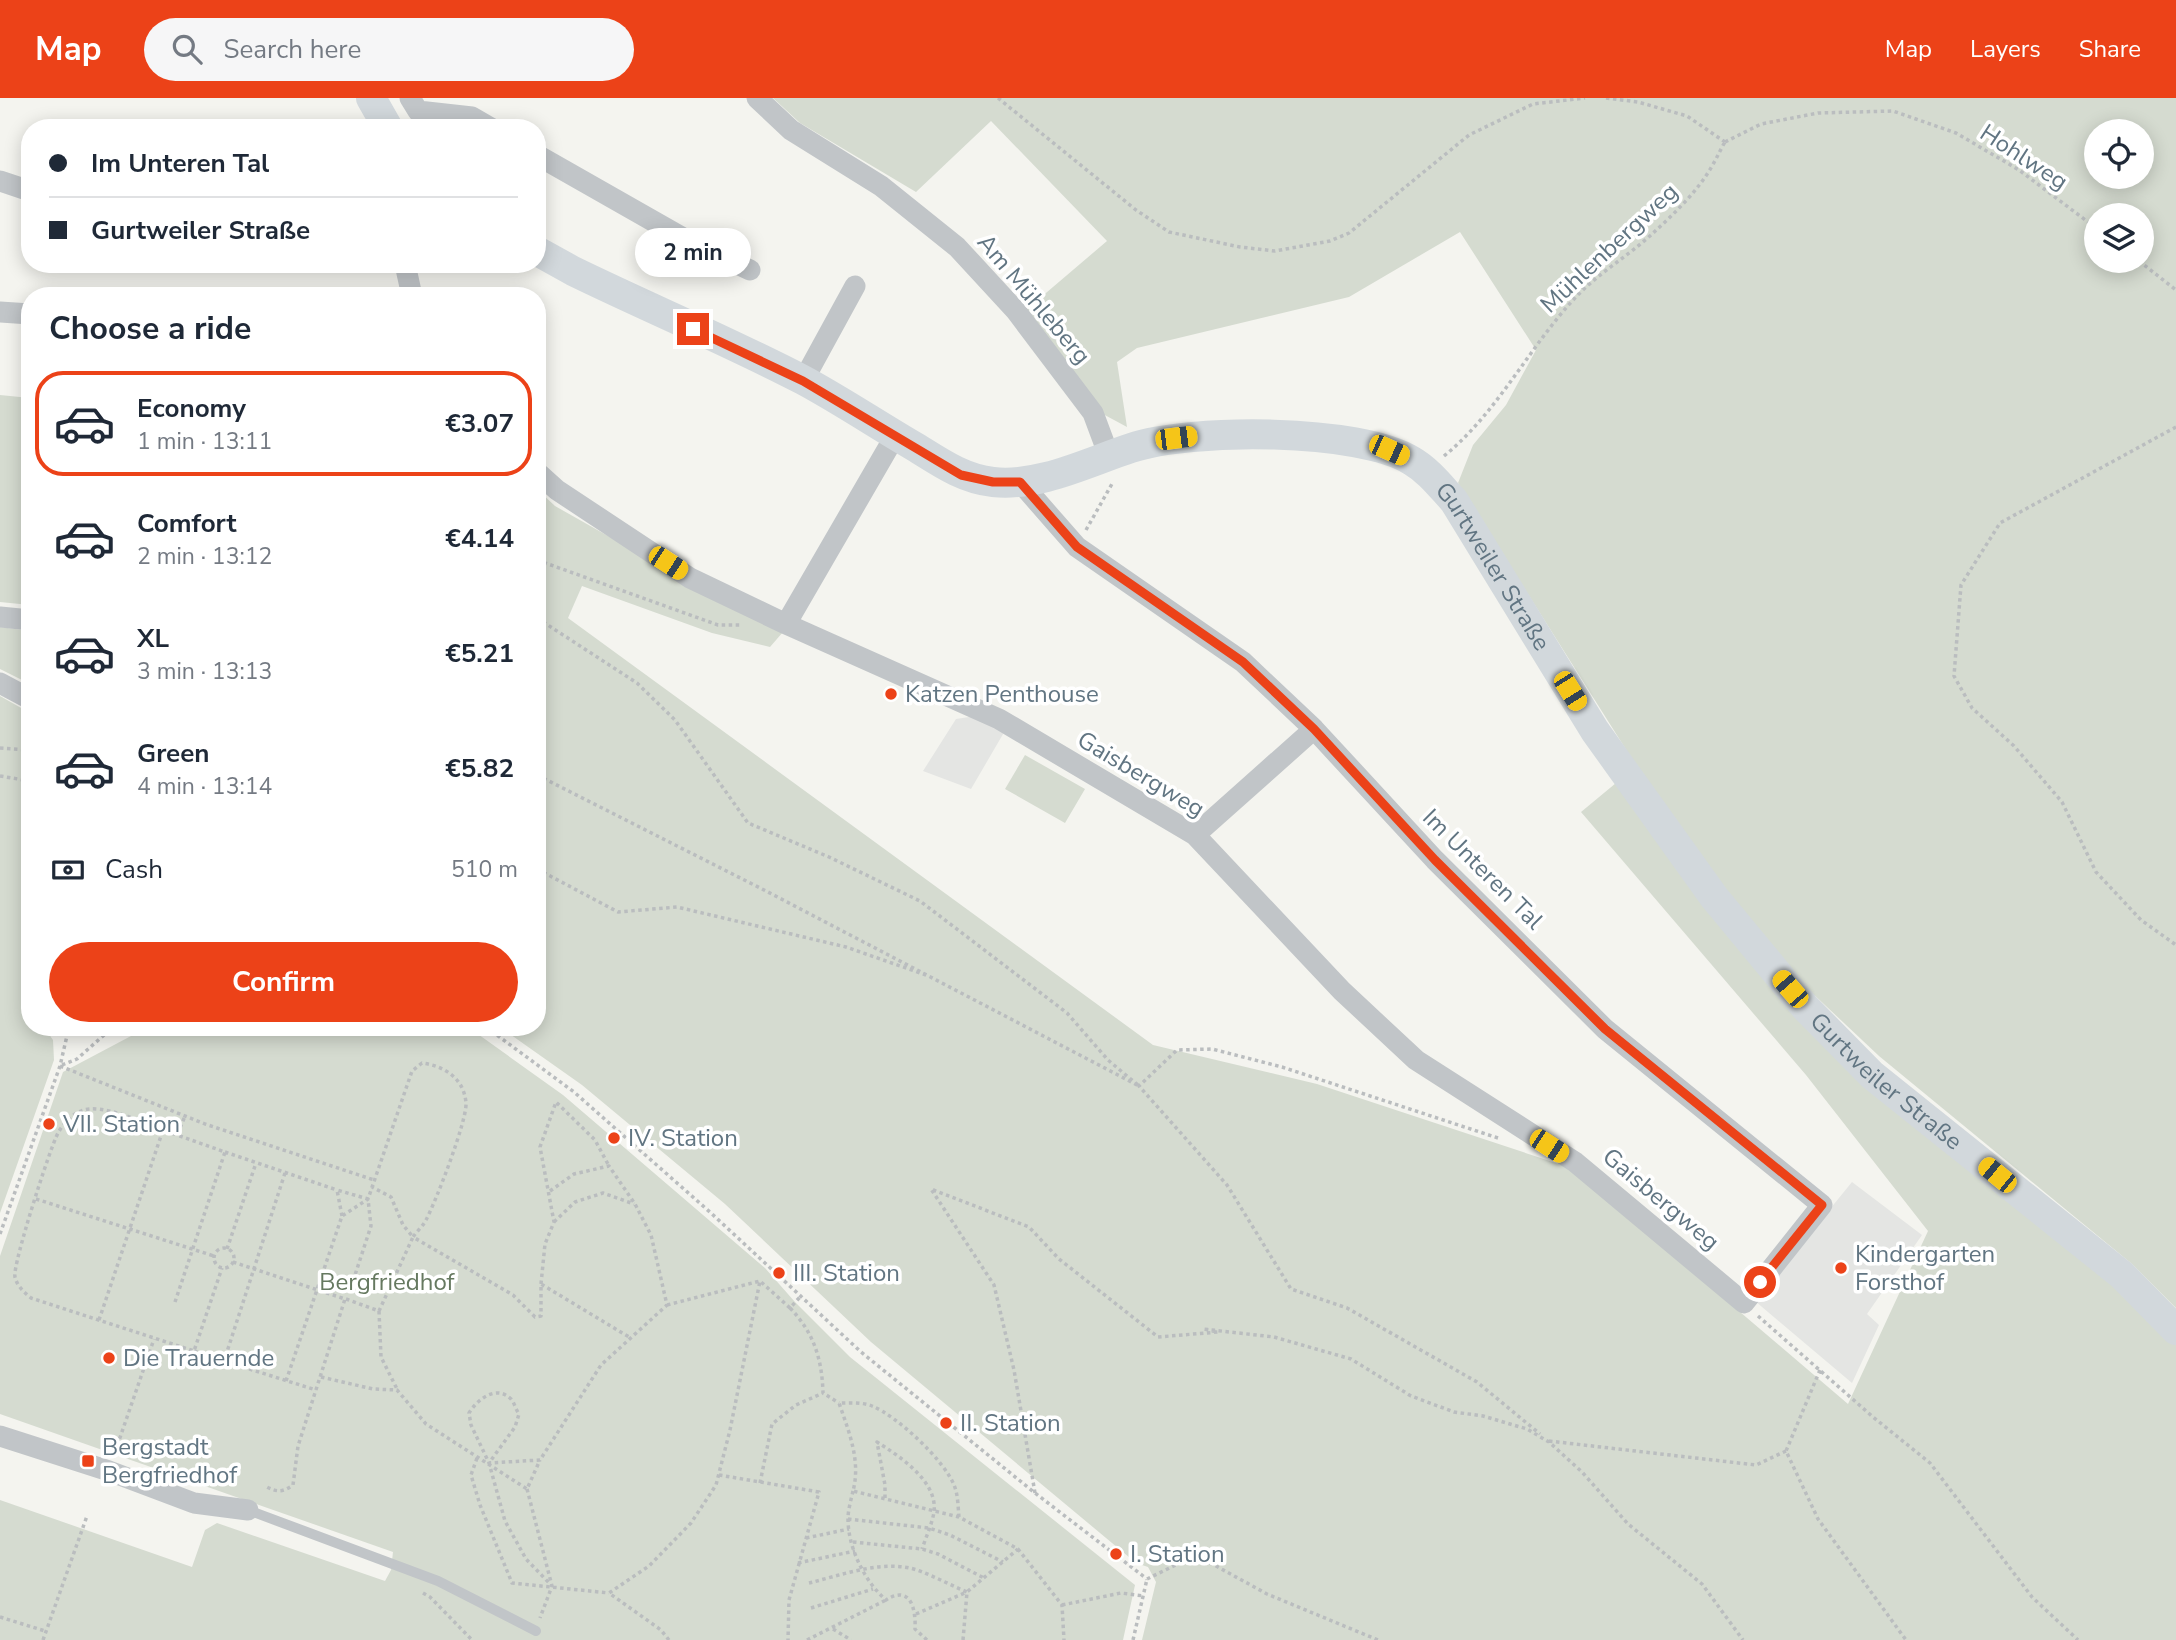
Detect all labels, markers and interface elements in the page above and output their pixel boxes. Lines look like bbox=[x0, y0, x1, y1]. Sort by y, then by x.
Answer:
search box bbox=[144, 18, 634, 81]
text: Map bbox=[35, 27, 102, 72]
icon: search bbox=[168, 30, 206, 68]
text: Search here bbox=[224, 32, 361, 67]
text: Map bbox=[1885, 33, 1932, 65]
text: Layers bbox=[1970, 33, 2041, 65]
text: Share bbox=[2079, 33, 2141, 65]
street label: Hohlweg bbox=[1974, 117, 2074, 197]
map controls bbox=[2084, 119, 2154, 273]
button: locate bbox=[2084, 119, 2154, 189]
text: Im Unteren Tal bbox=[91, 146, 269, 181]
street label: Mühlenbergweg bbox=[1533, 176, 1685, 320]
button: layers bbox=[2084, 203, 2154, 273]
text: Gurtweiler Straße bbox=[91, 213, 310, 248]
street label: Am Mühleberg bbox=[970, 227, 1098, 371]
callout: 2 min bbox=[635, 228, 751, 276]
text: 2 min bbox=[663, 237, 723, 268]
text: Choose a ride bbox=[49, 307, 251, 350]
route end bbox=[677, 313, 709, 345]
text: Economy bbox=[137, 391, 246, 426]
icon: car bbox=[53, 392, 116, 455]
text: €3.07 bbox=[445, 406, 514, 441]
car bbox=[1154, 425, 1199, 451]
text: 1 min · 13:11 bbox=[137, 426, 272, 457]
car bbox=[1366, 432, 1413, 468]
street label: Gurtweiler Straße bbox=[1428, 475, 1558, 657]
text: Comfort bbox=[137, 506, 237, 541]
icon: car bbox=[53, 507, 116, 570]
text: €4.14 bbox=[445, 521, 514, 556]
text: 2 min · 13:12 bbox=[137, 541, 272, 572]
car bbox=[645, 543, 692, 583]
text: XL bbox=[137, 621, 169, 656]
icon: car bbox=[53, 622, 116, 685]
text: €5.21 bbox=[445, 636, 514, 671]
text: 3 min · 13:13 bbox=[137, 656, 272, 687]
car bbox=[1550, 668, 1591, 714]
place label: Katzen Penthouse bbox=[905, 678, 1099, 710]
marker: Katzen Penthouse bbox=[883, 686, 899, 702]
street label: Gaisbergweg bbox=[1071, 723, 1211, 825]
text: Green bbox=[137, 736, 210, 771]
icon: car bbox=[53, 737, 116, 800]
text: €5.82 bbox=[445, 751, 514, 786]
text: 4 min · 13:14 bbox=[137, 771, 272, 802]
street label: Im Unteren Tal bbox=[1416, 802, 1550, 936]
icon: cash bbox=[49, 851, 87, 889]
text: Cash bbox=[105, 852, 163, 887]
text: 510 m bbox=[451, 854, 518, 885]
button: Confirm bbox=[49, 942, 518, 1022]
car bbox=[1769, 966, 1812, 1012]
street label: Gurtweiler Straße bbox=[1803, 1005, 1969, 1157]
place label: VII. Station bbox=[62, 1108, 180, 1140]
marker: VII. Station bbox=[41, 1116, 57, 1132]
place label: IV. Station bbox=[628, 1122, 738, 1154]
car bbox=[1526, 1126, 1573, 1166]
marker: IV. Station bbox=[606, 1130, 622, 1146]
street label: Gaisbergweg bbox=[1596, 1141, 1726, 1257]
car bbox=[1975, 1154, 2020, 1196]
place label: Kindergarten Forsthof bbox=[1855, 1238, 1995, 1298]
place label: III. Station bbox=[793, 1257, 900, 1289]
marker: Kindergarten Forsthof bbox=[1833, 1260, 1849, 1276]
marker: III. Station bbox=[771, 1265, 787, 1281]
park label: Bergfriedhof bbox=[319, 1266, 456, 1298]
route start bbox=[1744, 1266, 1776, 1298]
place label: Die Trauernde bbox=[123, 1342, 274, 1374]
marker: Die Trauernde bbox=[101, 1350, 117, 1366]
place label: II. Station bbox=[960, 1407, 1061, 1439]
marker: II. Station bbox=[938, 1415, 954, 1431]
place label: Bergstadt Bergfriedhof bbox=[102, 1431, 238, 1491]
marker: Bergstadt Bergfriedhof bbox=[80, 1453, 96, 1469]
place label: I. Station bbox=[1130, 1538, 1225, 1570]
marker: I. Station bbox=[1108, 1546, 1124, 1562]

